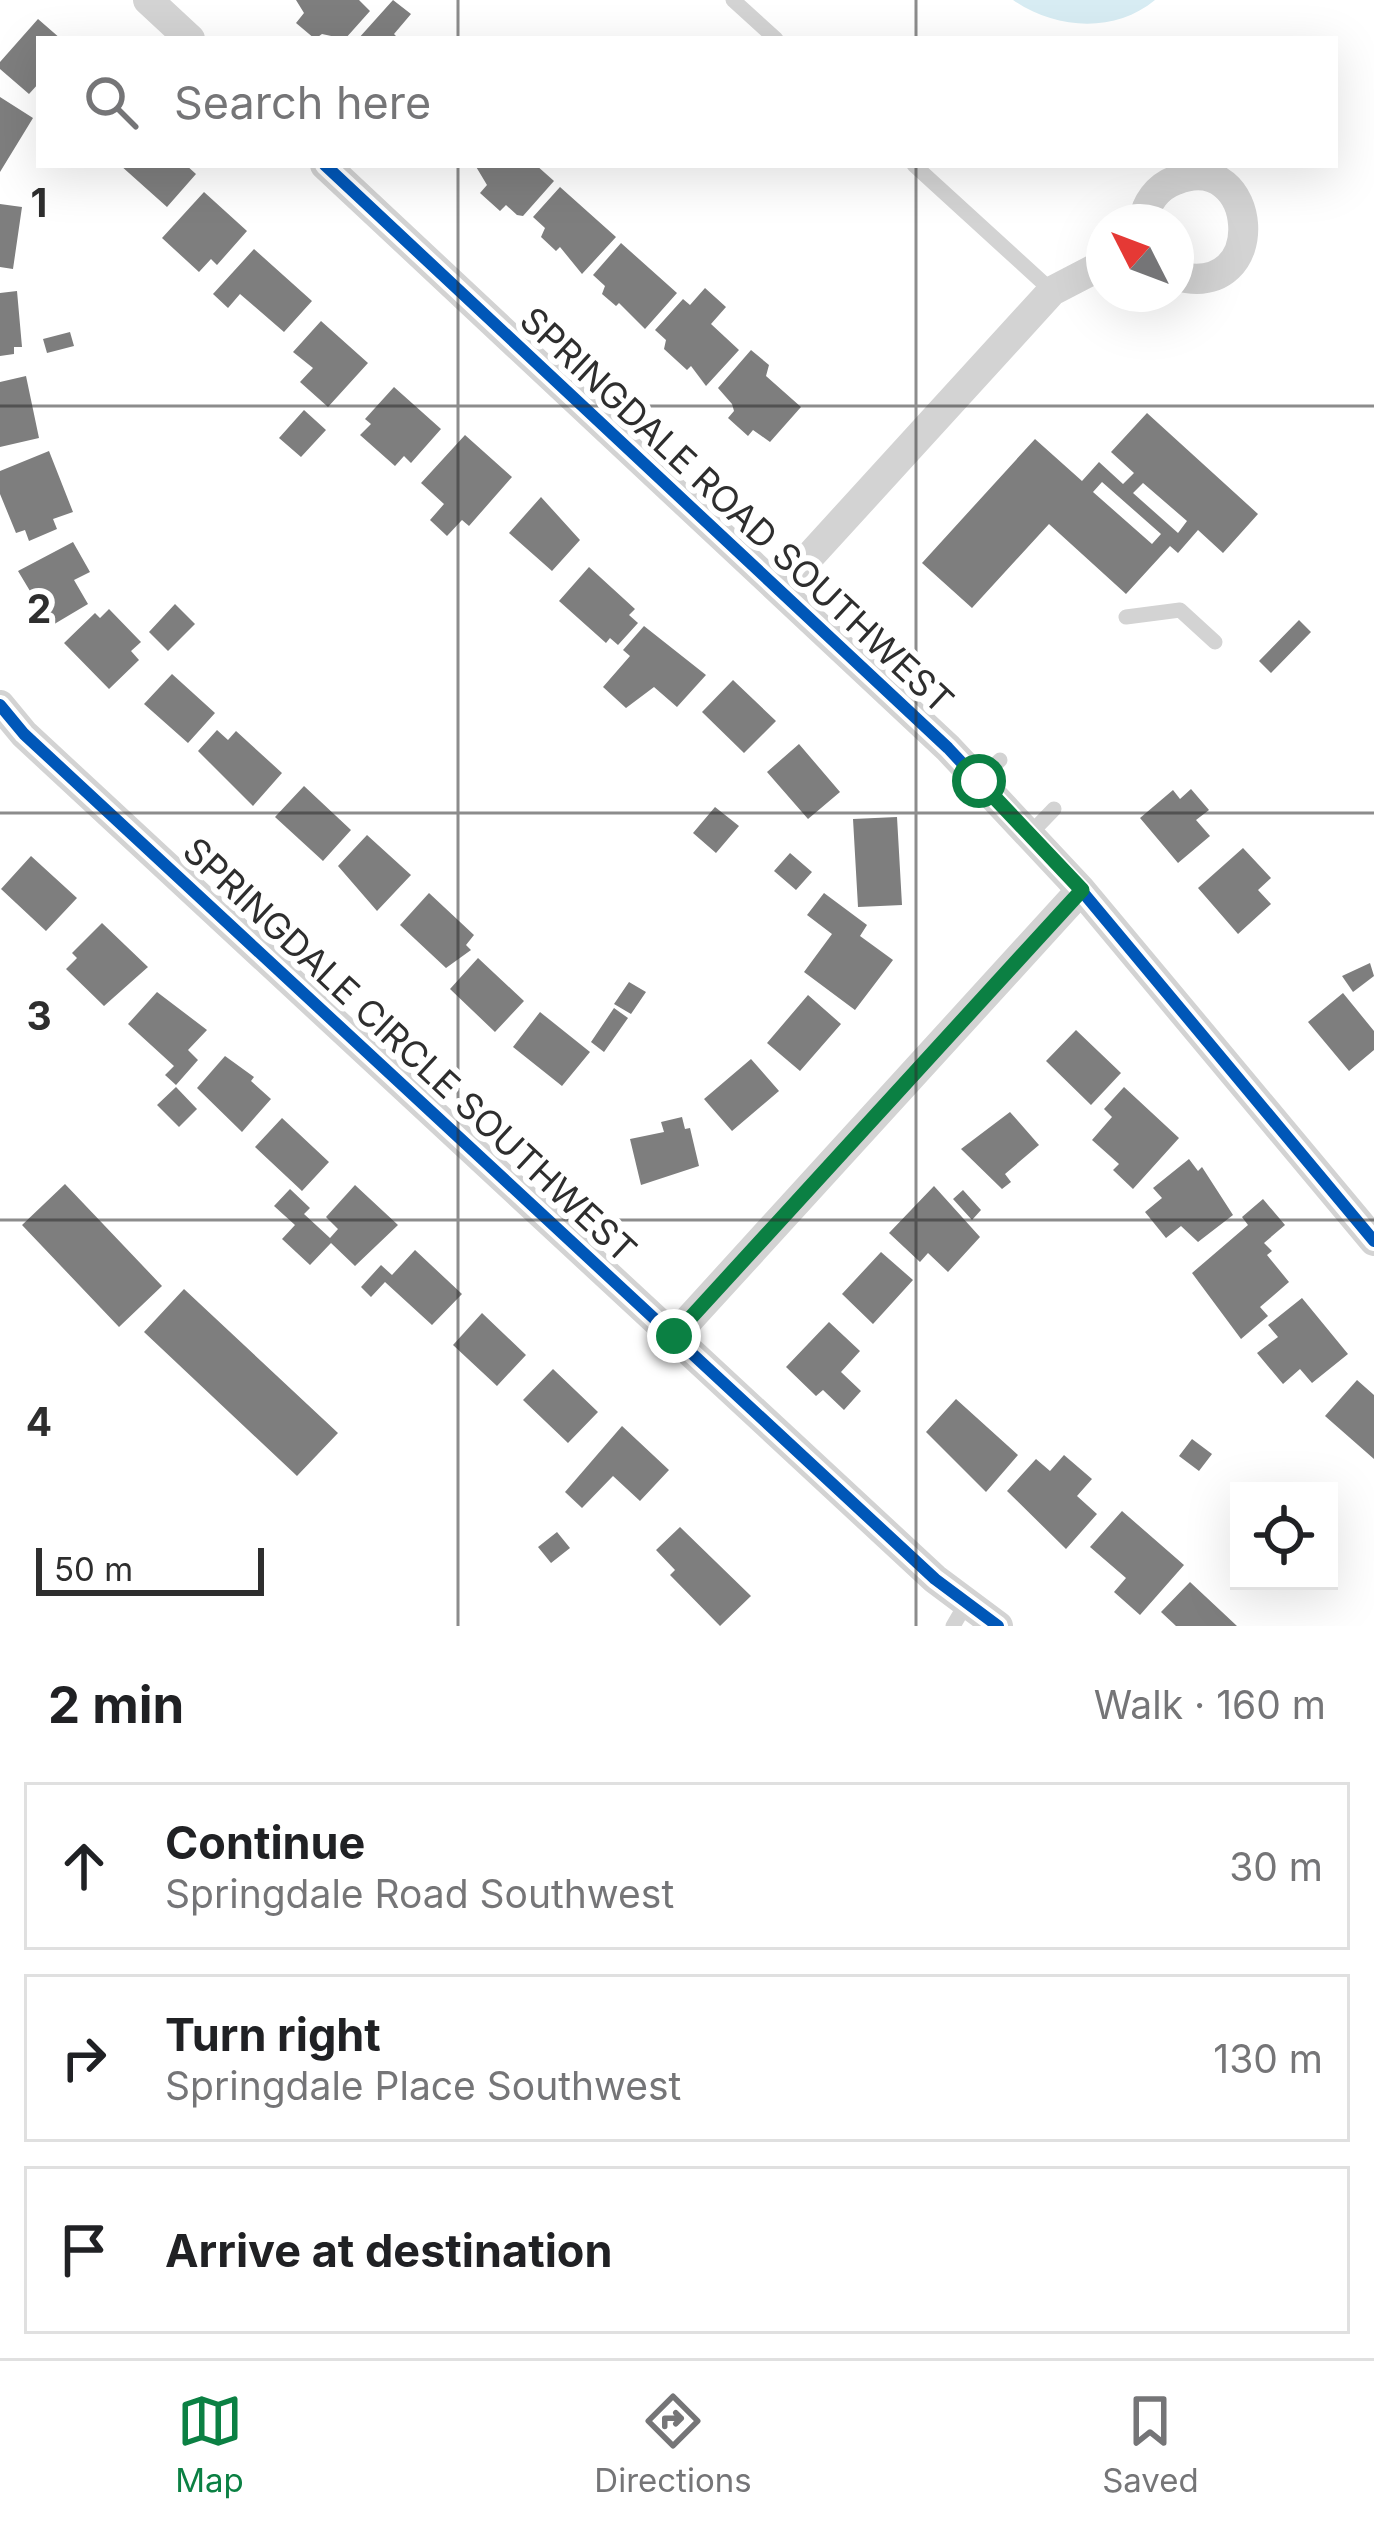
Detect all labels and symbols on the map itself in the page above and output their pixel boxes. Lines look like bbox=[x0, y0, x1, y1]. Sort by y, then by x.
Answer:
text: 1 bbox=[31, 179, 47, 226]
north arrow bbox=[1086, 204, 1194, 312]
street label: SPRINGDALE ROAD SOUTHWEST bbox=[511, 298, 963, 722]
text: 2 bbox=[27, 585, 51, 632]
route start bbox=[952, 754, 1006, 808]
street label: SPRINGDALE CIRCLE SOUTHWEST bbox=[174, 828, 646, 1272]
text: 3 bbox=[26, 992, 52, 1039]
route end bbox=[647, 1309, 701, 1363]
text: 4 bbox=[26, 1398, 52, 1445]
scale bar bbox=[36, 1542, 264, 1595]

